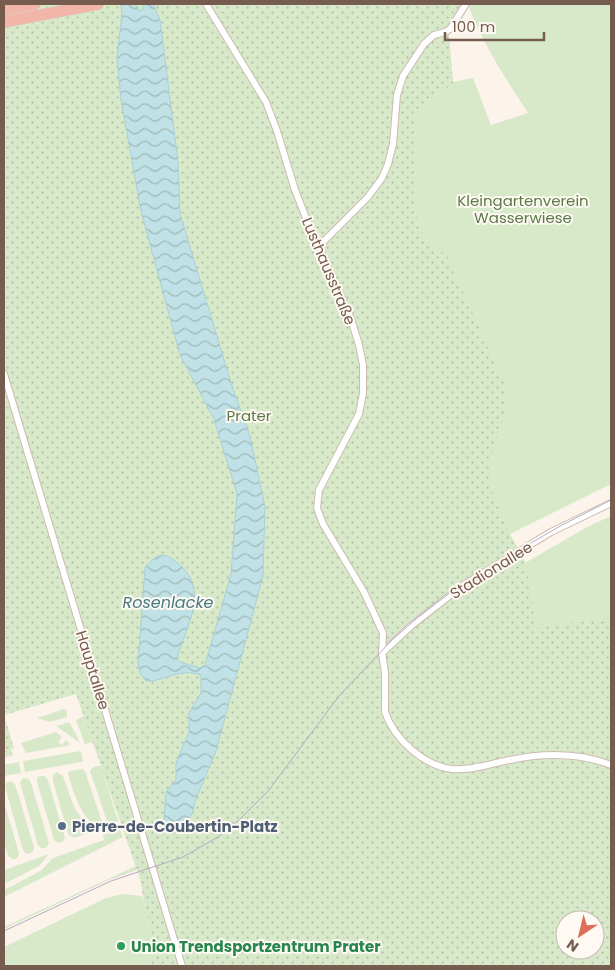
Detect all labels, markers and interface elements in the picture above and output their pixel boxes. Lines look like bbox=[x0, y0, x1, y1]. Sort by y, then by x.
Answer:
scale bar bbox=[445, 10, 544, 42]
text: 100 m bbox=[452, 16, 495, 37]
park label: Kleingartenverein Wasserwiese bbox=[457, 190, 589, 228]
street label: Lusthausstraße bbox=[297, 214, 361, 328]
park label: Prater bbox=[227, 405, 272, 426]
street label: Stadionallee bbox=[446, 536, 536, 604]
water label: Rosenlacke bbox=[122, 591, 214, 614]
street label: Hauptallee bbox=[71, 628, 115, 712]
place label: Pierre-de-Coubertin-Platz bbox=[72, 816, 278, 837]
marker: Pierre-de-Coubertin-Platz bbox=[56, 820, 68, 832]
north arrow bbox=[555, 910, 605, 960]
text: N bbox=[562, 934, 583, 957]
place label: Union Trendsportzentrum Prater bbox=[131, 936, 381, 957]
marker: Union Trendsportzentrum Prater bbox=[115, 940, 127, 952]

